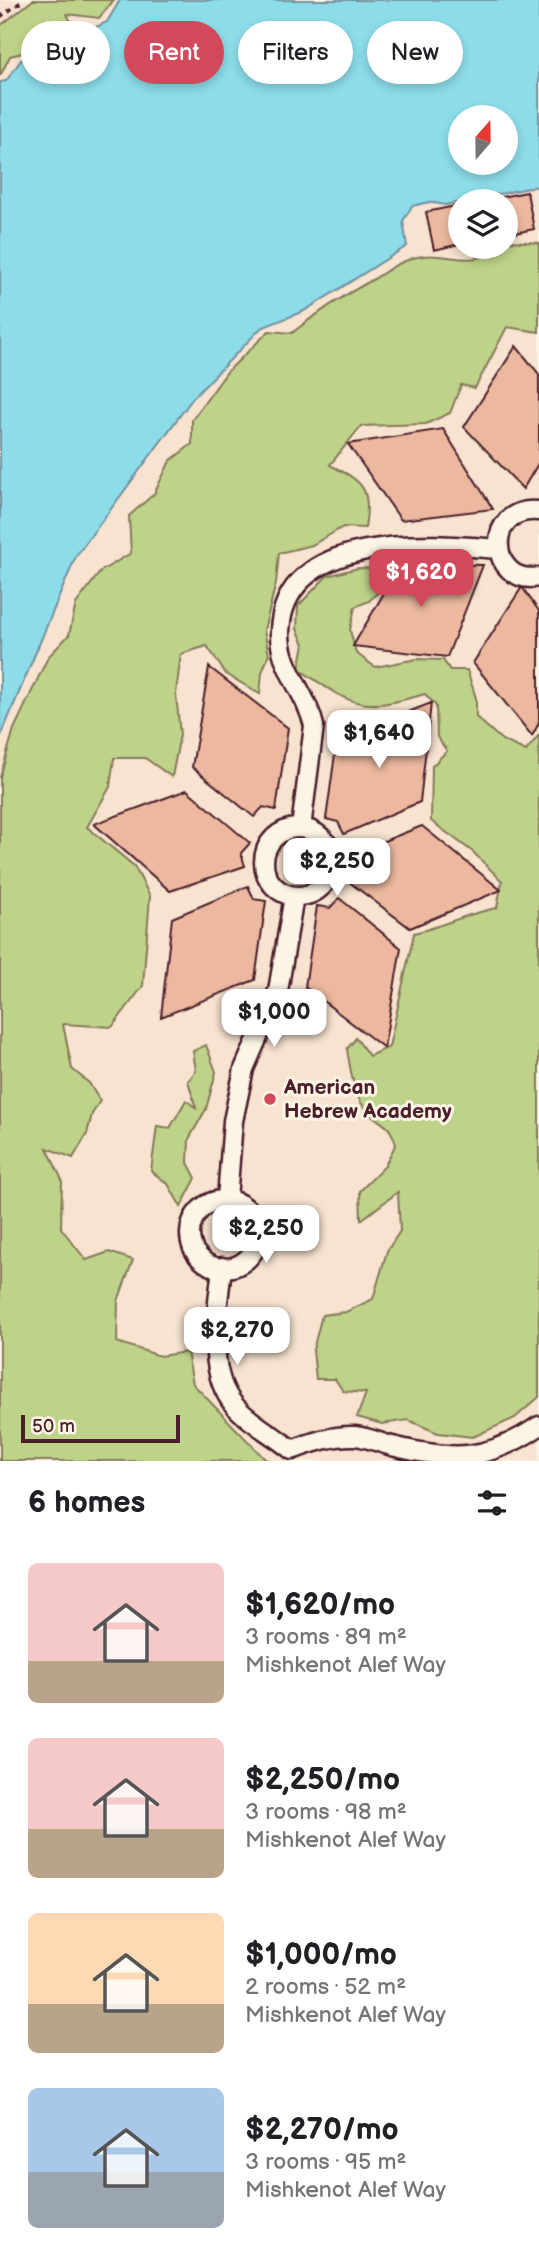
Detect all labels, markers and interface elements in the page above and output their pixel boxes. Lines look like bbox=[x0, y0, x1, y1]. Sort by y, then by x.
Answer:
chip: Buy bbox=[21, 21, 110, 84]
chip: Rent bbox=[124, 21, 224, 84]
chip: Filters bbox=[238, 21, 353, 84]
chip: New bbox=[367, 21, 463, 84]
north arrow bbox=[448, 105, 518, 175]
map controls bbox=[448, 105, 518, 259]
button: layers bbox=[448, 189, 518, 259]
pin: $1,620 bbox=[364, 550, 478, 609]
text: $1,620 bbox=[385, 558, 457, 586]
pin: $1,640 bbox=[322, 710, 436, 770]
text: $1,640 bbox=[343, 719, 415, 747]
pin: $2,250 bbox=[280, 838, 394, 898]
text: $2,250 bbox=[299, 847, 375, 875]
pin: $1,000 bbox=[217, 990, 331, 1049]
text: $1,000 bbox=[238, 998, 310, 1026]
place label: American Hebrew Academy bbox=[283, 1075, 452, 1124]
marker: American Hebrew Academy bbox=[262, 1091, 278, 1107]
pin: $2,250 bbox=[209, 1206, 323, 1265]
text: $2,250 bbox=[228, 1214, 304, 1242]
pin: $2,270 bbox=[180, 1308, 294, 1367]
text: $2,270 bbox=[200, 1316, 274, 1344]
scale bar bbox=[21, 1412, 180, 1444]
text: 50 m bbox=[32, 1415, 75, 1438]
icon: filters bbox=[473, 1484, 511, 1522]
text: 6 homes bbox=[28, 1485, 145, 1521]
text: $1,620/mo bbox=[245, 1587, 395, 1623]
icon: home bbox=[84, 1591, 168, 1675]
text: 3 rooms · 89 m² bbox=[245, 1623, 407, 1651]
text: Mishkenot Alef Way bbox=[245, 1651, 446, 1679]
text: $2,250/mo bbox=[245, 1762, 400, 1798]
icon: home bbox=[84, 1766, 168, 1850]
text: 3 rooms · 98 m² bbox=[245, 1798, 407, 1826]
text: Mishkenot Alef Way bbox=[245, 1826, 446, 1854]
text: $1,000/mo bbox=[245, 1937, 397, 1973]
icon: home bbox=[84, 1941, 168, 2025]
text: 2 rooms · 52 m² bbox=[245, 1973, 406, 2001]
text: Mishkenot Alef Way bbox=[245, 2001, 446, 2029]
text: $2,270/mo bbox=[245, 2112, 399, 2148]
icon: home bbox=[84, 2116, 168, 2200]
text: 3 rooms · 95 m² bbox=[245, 2148, 406, 2176]
text: Mishkenot Alef Way bbox=[245, 2176, 446, 2204]

